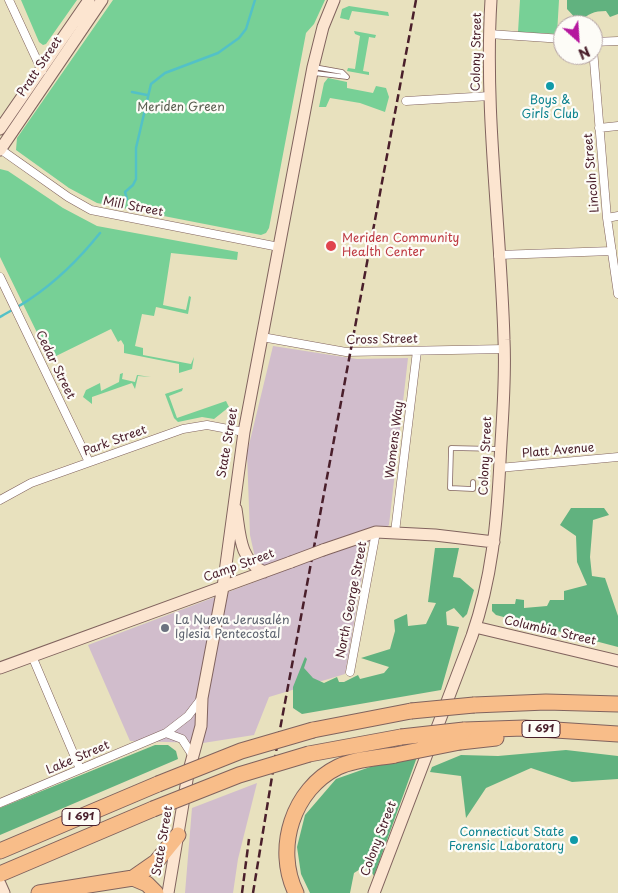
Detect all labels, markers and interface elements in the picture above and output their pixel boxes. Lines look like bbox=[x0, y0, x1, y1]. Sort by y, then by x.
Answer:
street label: Colony Street bbox=[469, 12, 485, 92]
north arrow bbox=[553, 15, 603, 65]
street label: Pratt Street bbox=[15, 34, 65, 100]
text: N bbox=[575, 41, 594, 65]
marker: Boys & Girls Club bbox=[544, 80, 556, 92]
place label: Boys & Girls Club bbox=[521, 94, 579, 122]
park label: Meriden Green bbox=[137, 101, 225, 115]
street label: Lincoln Street bbox=[581, 133, 603, 213]
street label: Mill Street bbox=[102, 194, 164, 220]
place label: Meriden Community Health Center bbox=[342, 232, 459, 260]
marker: Meriden Community Health Center bbox=[324, 239, 338, 253]
street label: Cedar Street bbox=[32, 328, 78, 402]
street label: Cross Street bbox=[346, 332, 418, 348]
street label: Womens Way bbox=[383, 400, 407, 480]
street label: State Street bbox=[215, 407, 241, 479]
street label: Colony Street bbox=[477, 416, 495, 496]
street label: Park Street bbox=[81, 423, 149, 459]
street label: Platt Avenue bbox=[521, 441, 595, 461]
street label: North George Street bbox=[334, 540, 370, 660]
street label: Camp Street bbox=[202, 547, 276, 585]
street label: Columbia Street bbox=[503, 613, 597, 649]
place label: La Nueva Jerusalén Iglesia Pentecostal bbox=[175, 614, 289, 642]
marker: La Nueva Jerusalén Iglesia Pentecostal bbox=[159, 622, 171, 634]
road number: I 691 bbox=[522, 721, 560, 738]
street label: Lake Street bbox=[44, 738, 112, 778]
street label: Colony Street bbox=[358, 800, 400, 878]
street label: State Street bbox=[150, 805, 176, 877]
road number: I 691 bbox=[62, 809, 100, 826]
place label: Connecticut State Forensic Laboratory bbox=[449, 826, 564, 854]
marker: Connecticut State Forensic Laboratory bbox=[568, 834, 580, 846]

